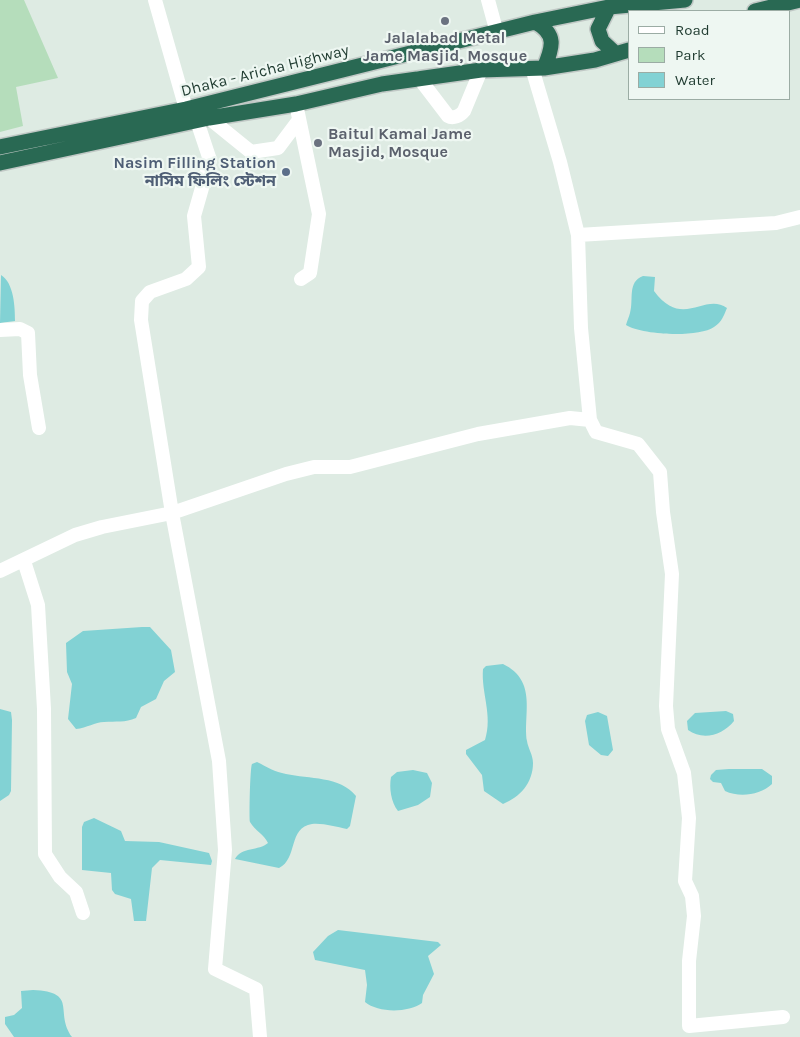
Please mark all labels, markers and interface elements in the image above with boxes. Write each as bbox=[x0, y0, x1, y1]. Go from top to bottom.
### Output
legend bbox=[628, 10, 790, 100]
marker: Jalalabad Metal Jame Masjid, Mosque bbox=[439, 15, 451, 27]
text: Road bbox=[675, 21, 710, 39]
place label: Jalalabad Metal Jame Masjid, Mosque bbox=[363, 28, 527, 66]
street label: Dhaka - Aricha Highway bbox=[179, 41, 351, 101]
text: Park bbox=[675, 46, 705, 64]
text: Water bbox=[675, 71, 715, 89]
place label: Baitul Kamal Jame Masjid, Mosque bbox=[328, 124, 472, 162]
marker: Baitul Kamal Jame Masjid, Mosque bbox=[312, 137, 324, 149]
place label: Nasim Filling Station নাসিম ফিলিং স্টেশন bbox=[113, 153, 276, 191]
marker: Nasim Filling Station নাসিম ফিলিং স্টেশন bbox=[280, 166, 292, 178]

